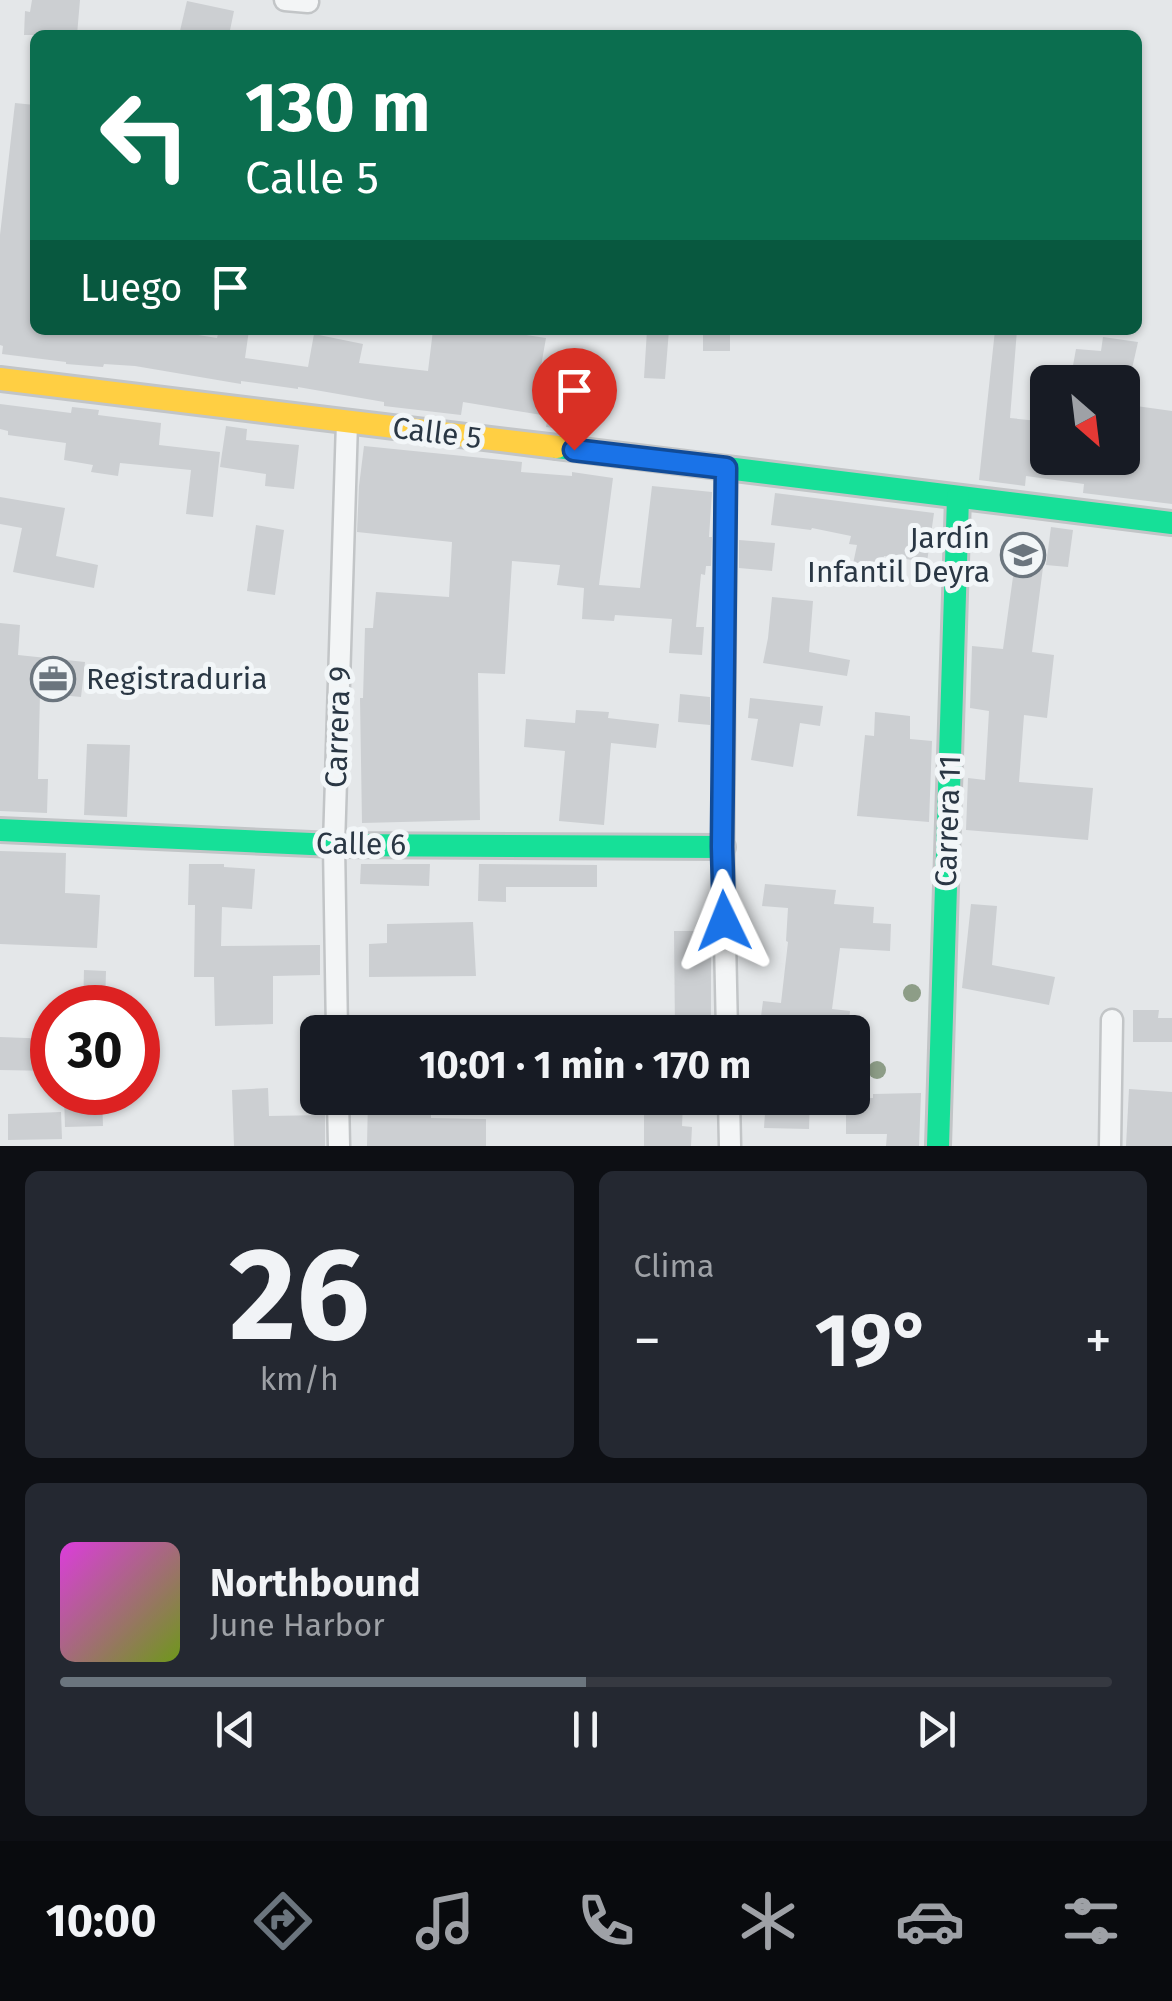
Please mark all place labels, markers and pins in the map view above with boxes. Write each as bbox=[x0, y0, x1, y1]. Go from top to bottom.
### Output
pin bbox=[532, 348, 617, 451]
place label: Jardín Infantil Deyra bbox=[807, 520, 990, 590]
school or university icon: Jardín Infantil Deyra bbox=[1000, 532, 1046, 578]
office icon: Registraduria bbox=[30, 656, 76, 702]
place label: Registraduria bbox=[86, 661, 268, 697]

